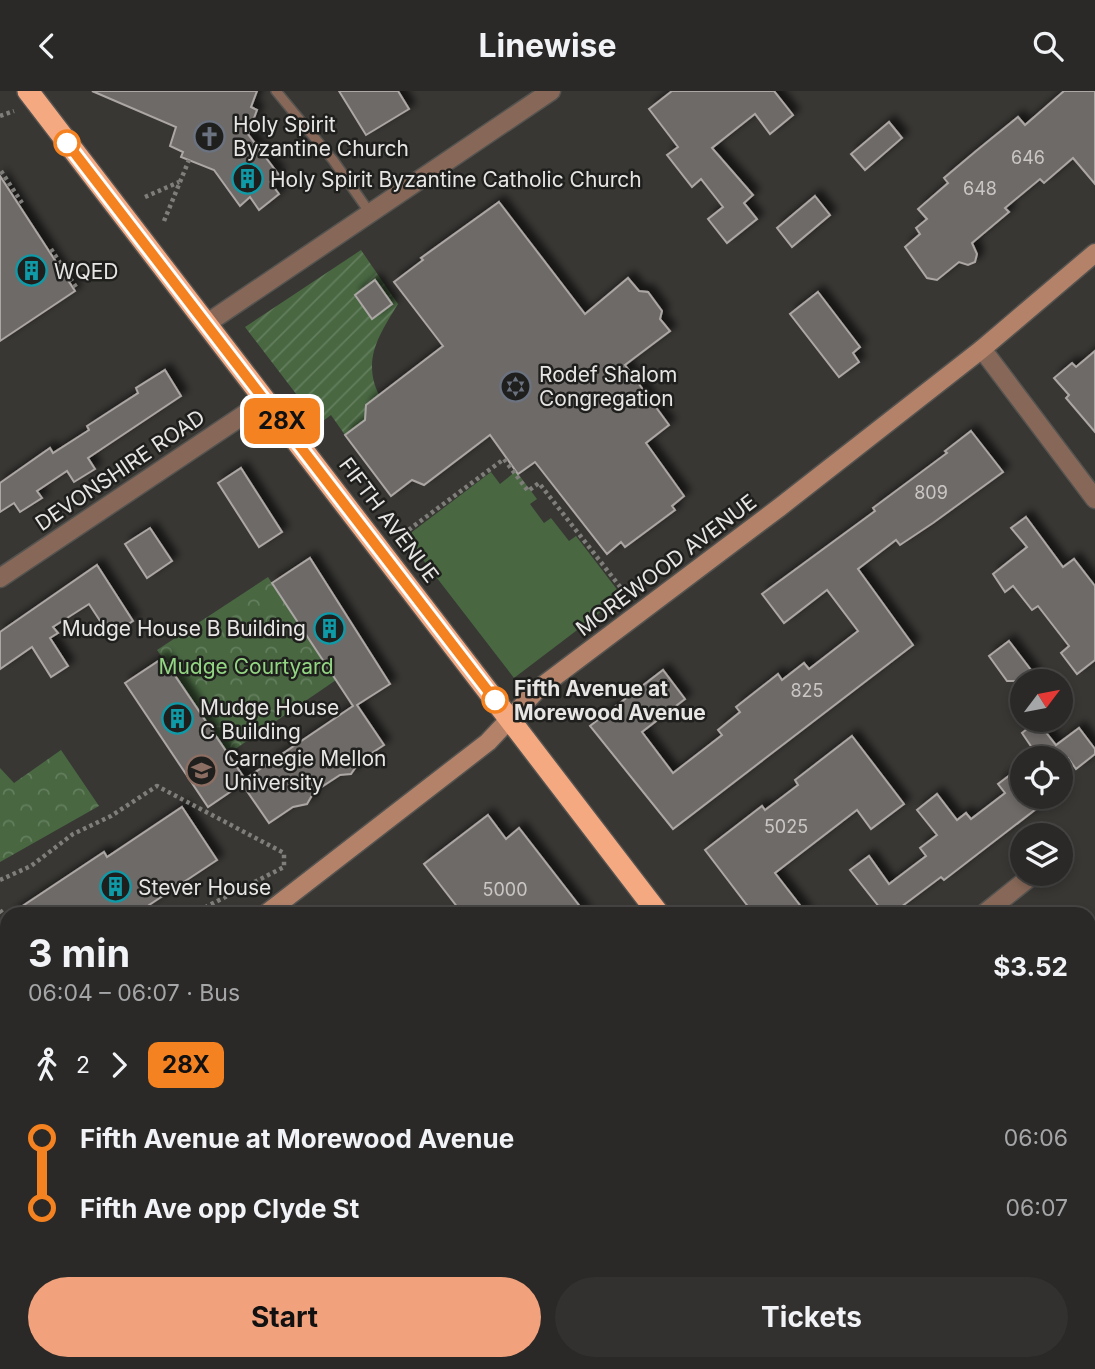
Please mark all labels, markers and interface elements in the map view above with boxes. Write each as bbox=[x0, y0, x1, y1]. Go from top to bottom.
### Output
text: Linewise bbox=[478, 26, 617, 65]
icon: back bbox=[28, 27, 66, 65]
icon: search bbox=[1029, 27, 1067, 65]
place label: Holy Spirit Byzantine Church bbox=[233, 112, 409, 161]
church icon: Holy Spirit Byzantine Church bbox=[193, 119, 227, 153]
unlabelled marker bbox=[54, 130, 80, 156]
house number: 646 bbox=[1011, 147, 1045, 168]
building icon: Holy Spirit Byzantine Catholic Church bbox=[230, 162, 264, 196]
place label: Holy Spirit Byzantine Catholic Church bbox=[270, 167, 642, 192]
house number: 648 bbox=[963, 178, 997, 199]
building icon: WQED bbox=[14, 254, 48, 288]
place label: WQED bbox=[54, 259, 119, 284]
place label: Rodef Shalom Congregation bbox=[539, 362, 677, 411]
synagogue icon: Rodef Shalom Congregation bbox=[499, 369, 533, 403]
line badge: 28X bbox=[242, 398, 322, 444]
street label: DEVONSHIRE ROAD bbox=[31, 404, 209, 536]
text: 28X bbox=[258, 406, 306, 435]
street label: FIFTH AVENUE bbox=[334, 453, 444, 587]
house number: 809 bbox=[914, 482, 948, 503]
street label: MOREWOOD AVENUE bbox=[571, 489, 761, 641]
building icon: Mudge House B Building bbox=[312, 611, 346, 645]
place label: Mudge House B Building bbox=[62, 616, 306, 641]
park label: Mudge Courtyard bbox=[158, 654, 334, 679]
north arrow bbox=[1010, 669, 1073, 731]
map controls bbox=[1010, 669, 1073, 886]
place label: Fifth Avenue at Morewood Avenue bbox=[514, 676, 706, 725]
house number: 825 bbox=[790, 680, 824, 701]
marker: Fifth Avenue at Morewood Avenue bbox=[482, 687, 508, 713]
place label: Mudge House C Building bbox=[200, 695, 339, 744]
building icon: Mudge House C Building bbox=[160, 702, 194, 736]
place label: Carnegie Mellon University bbox=[224, 746, 387, 795]
button: locate bbox=[1010, 746, 1073, 809]
school or university icon: Carnegie Mellon University bbox=[184, 753, 218, 787]
house number: 5025 bbox=[764, 816, 808, 837]
button: layers bbox=[1010, 823, 1073, 886]
building icon: Stever House bbox=[98, 870, 132, 904]
place label: Stever House bbox=[138, 875, 271, 900]
house number: 5000 bbox=[482, 879, 528, 900]
text: 3 min bbox=[28, 930, 130, 976]
text: $3.52 bbox=[993, 951, 1068, 982]
text: 06:04 – 06:07 · Bus bbox=[28, 979, 240, 1007]
icon: walk bbox=[28, 1046, 66, 1084]
icon: forward bbox=[100, 1046, 138, 1084]
text: 28X bbox=[162, 1050, 210, 1079]
text: 2 bbox=[76, 1051, 90, 1079]
text: Fifth Avenue at Morewood Avenue bbox=[80, 1123, 514, 1154]
text: 06:06 bbox=[1004, 1124, 1068, 1152]
text: Fifth Ave opp Clyde St bbox=[80, 1193, 359, 1224]
text: 06:07 bbox=[1006, 1194, 1068, 1222]
button: Start bbox=[28, 1277, 541, 1357]
button: Tickets bbox=[555, 1277, 1068, 1357]

